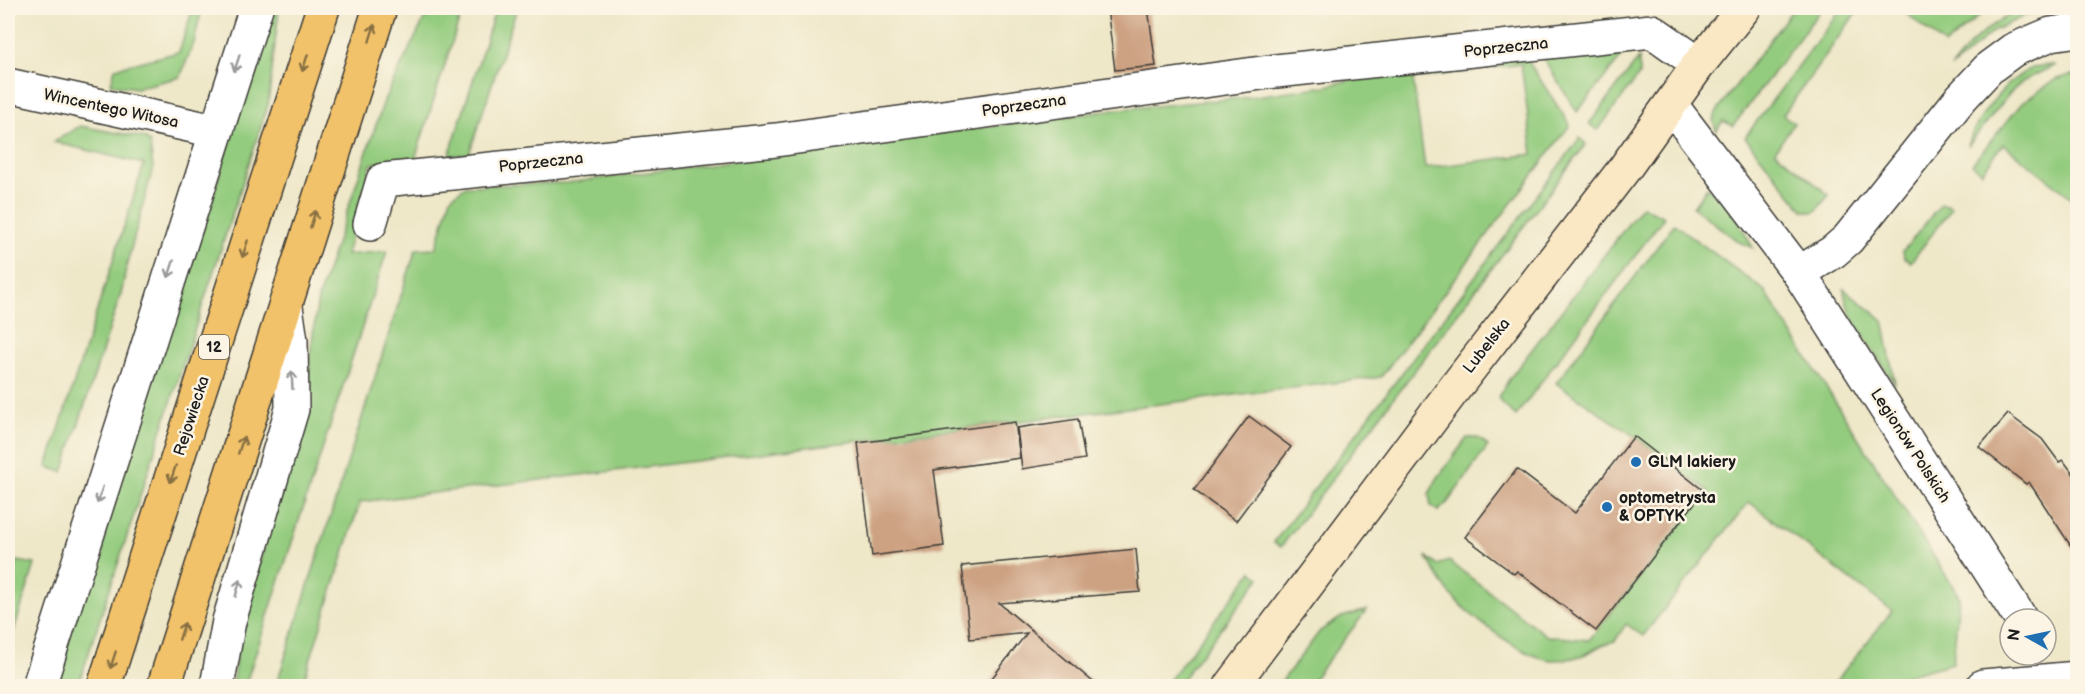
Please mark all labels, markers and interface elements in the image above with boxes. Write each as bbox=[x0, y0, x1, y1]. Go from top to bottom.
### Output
one-way arrow bbox=[367, 24, 378, 43]
street label: Poprzeczna bbox=[1463, 34, 1549, 62]
one-way arrow bbox=[231, 53, 242, 72]
one-way arrow bbox=[299, 53, 310, 72]
street label: Wincentego Witosa bbox=[42, 85, 180, 133]
street label: Poprzeczna bbox=[981, 91, 1067, 121]
street label: Poprzeczna bbox=[498, 149, 584, 177]
one-way arrow bbox=[308, 210, 319, 229]
one-way arrow bbox=[239, 239, 250, 258]
one-way arrow bbox=[165, 259, 176, 278]
street label: Lubelska bbox=[1460, 315, 1514, 377]
road number: 12 bbox=[199, 335, 229, 359]
one-way arrow bbox=[287, 371, 298, 391]
street label: Rejowiecka bbox=[170, 374, 214, 458]
street label: Legionów Polskich bbox=[1866, 385, 1954, 507]
one-way arrow bbox=[237, 436, 248, 455]
place label: GLM lakiery bbox=[1648, 453, 1736, 472]
marker: GLM lakiery bbox=[1629, 455, 1643, 469]
one-way arrow bbox=[166, 464, 177, 483]
one-way arrow bbox=[94, 485, 105, 504]
place label: optometrysta & OPTYK bbox=[1619, 489, 1716, 526]
marker: optometrysta & OPTYK bbox=[1600, 500, 1614, 514]
one-way arrow bbox=[233, 579, 244, 598]
north arrow bbox=[1998, 607, 2058, 667]
one-way arrow bbox=[177, 622, 188, 641]
text: N bbox=[2004, 627, 2025, 642]
one-way arrow bbox=[107, 650, 118, 669]

